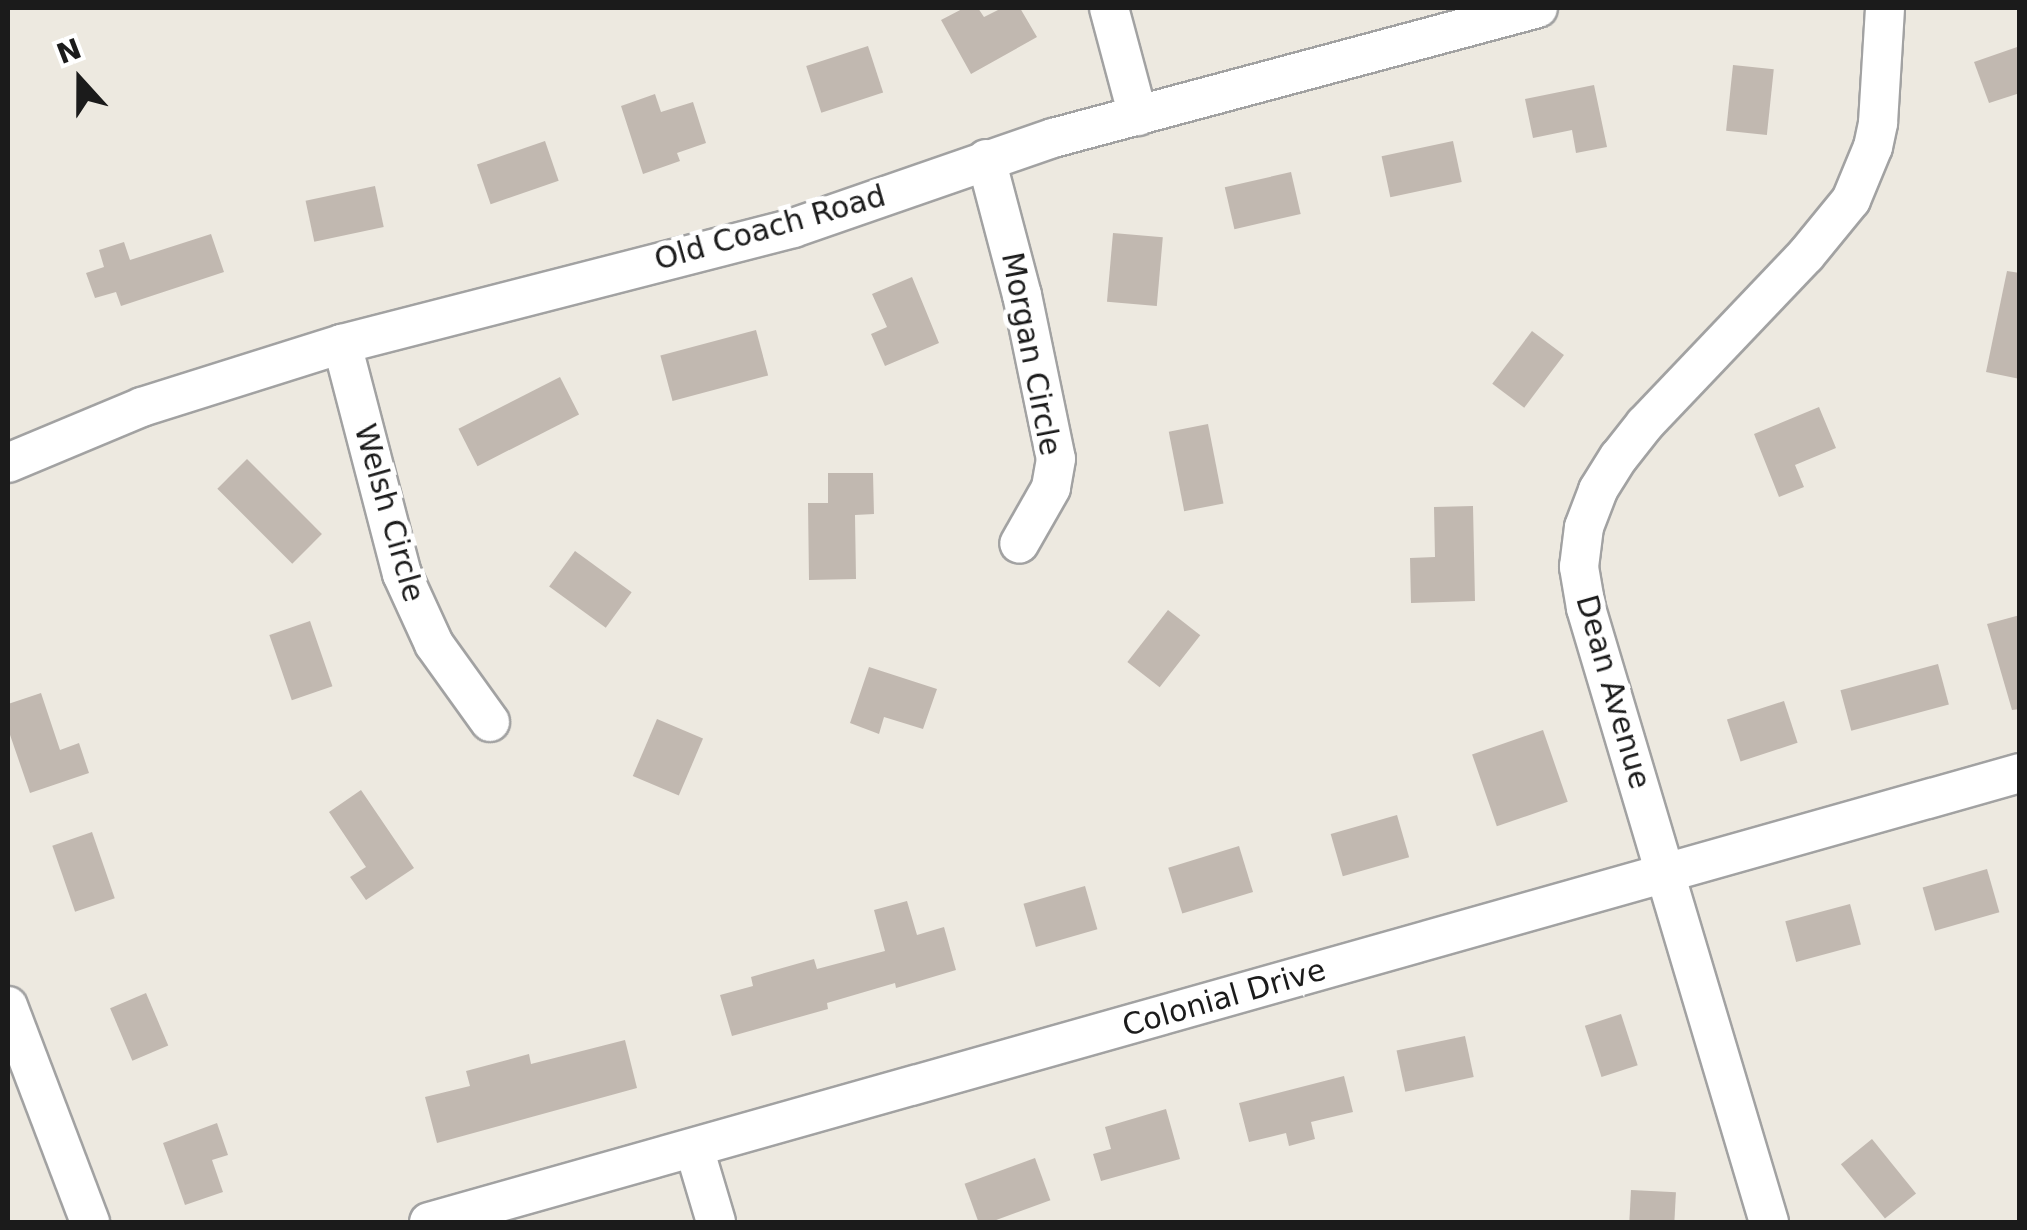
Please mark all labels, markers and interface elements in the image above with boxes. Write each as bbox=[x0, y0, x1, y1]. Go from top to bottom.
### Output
north arrow bbox=[30, 30, 130, 130]
text: N bbox=[52, 32, 86, 71]
street label: Old Coach Road bbox=[650, 178, 890, 278]
street label: Morgan Circle bbox=[994, 249, 1068, 459]
street label: Welsh Circle bbox=[346, 420, 432, 606]
street label: Dean Avenue bbox=[1568, 591, 1658, 793]
street label: Colonial Drive bbox=[1118, 952, 1330, 1044]

